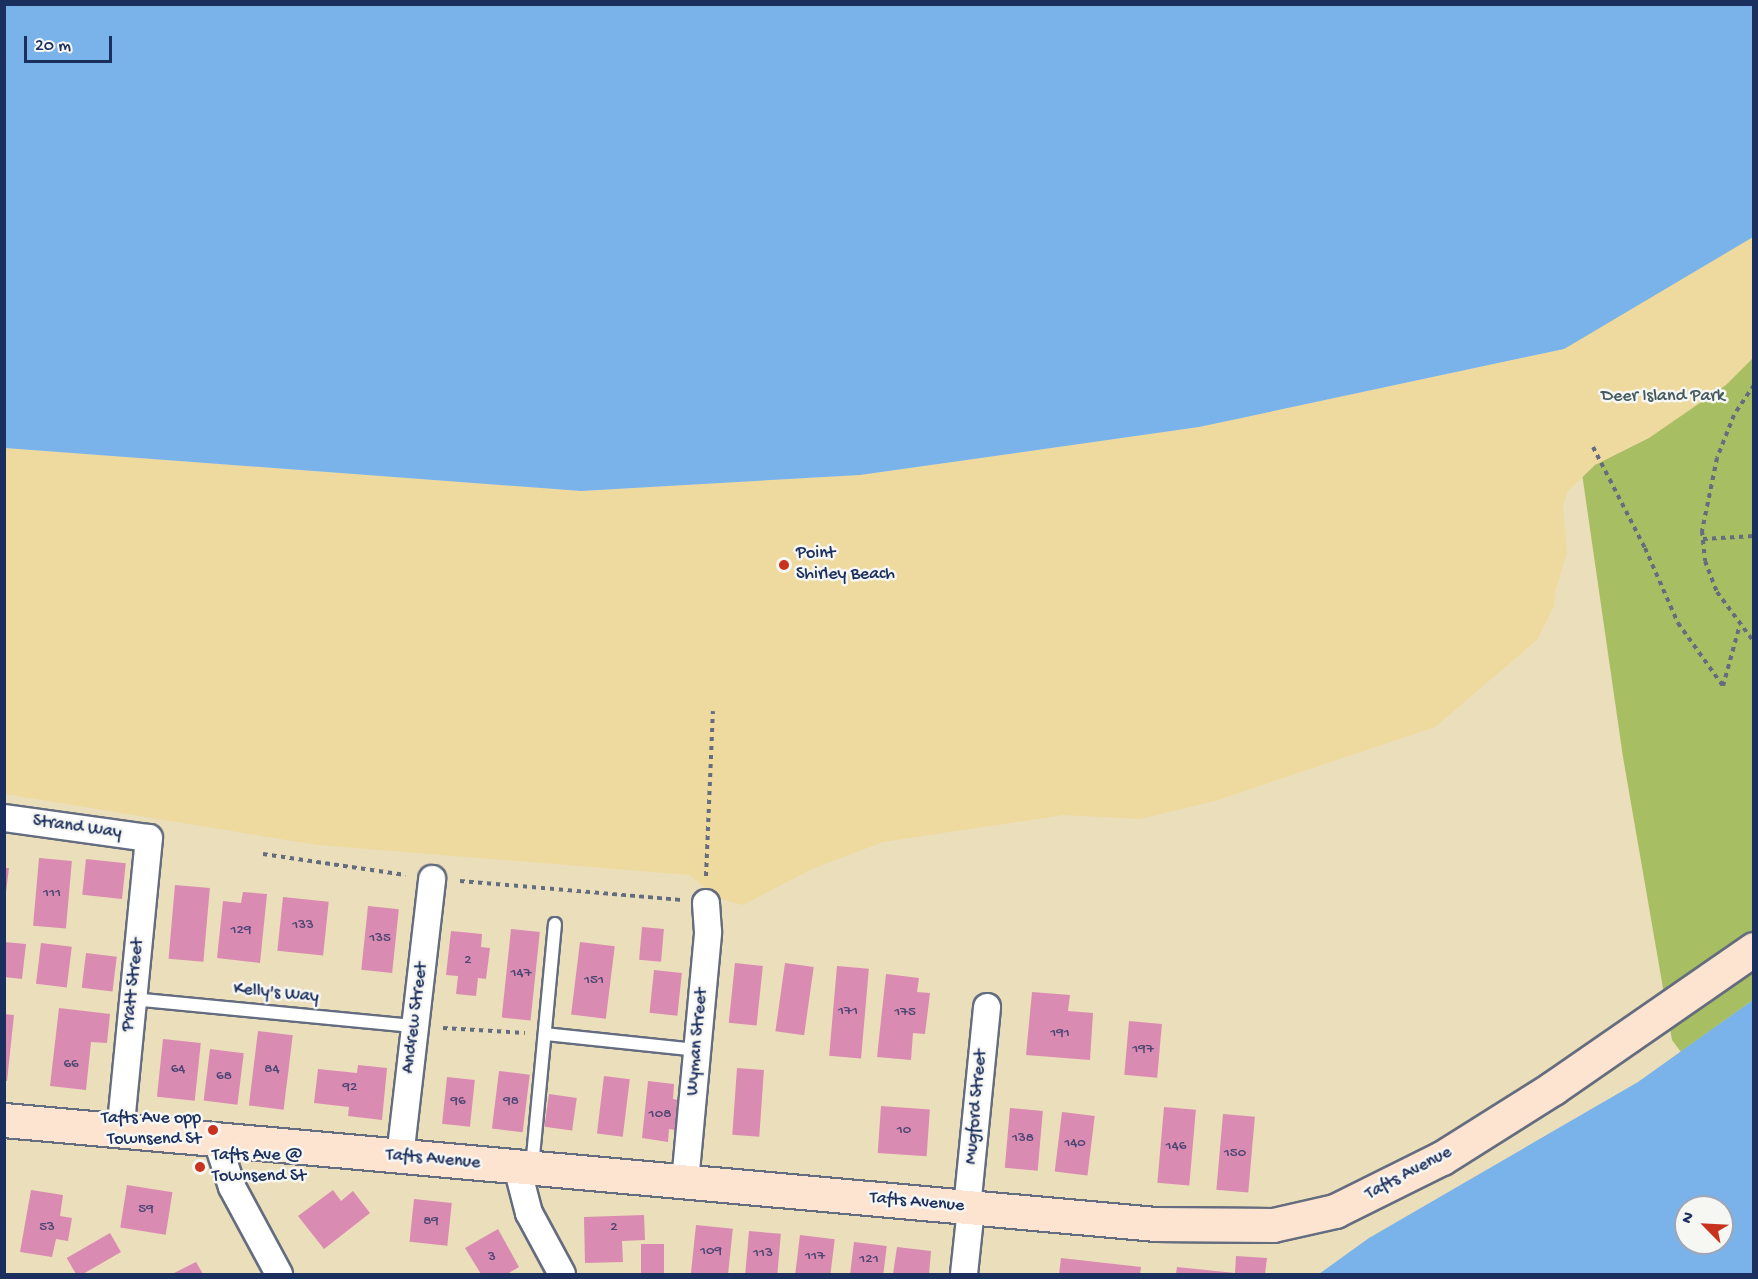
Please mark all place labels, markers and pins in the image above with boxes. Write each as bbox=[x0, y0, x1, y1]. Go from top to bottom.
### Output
place label: Point Shirley Beach bbox=[796, 544, 895, 586]
marker: Point Shirley Beach bbox=[777, 558, 791, 572]
place label: Tafts Ave opp Townsend St bbox=[101, 1109, 201, 1152]
marker: Tafts Ave opp Townsend St bbox=[206, 1123, 220, 1137]
place label: Tafts Ave @ Townsend St bbox=[212, 1146, 306, 1188]
marker: Tafts Ave @ Townsend St bbox=[193, 1160, 207, 1174]

